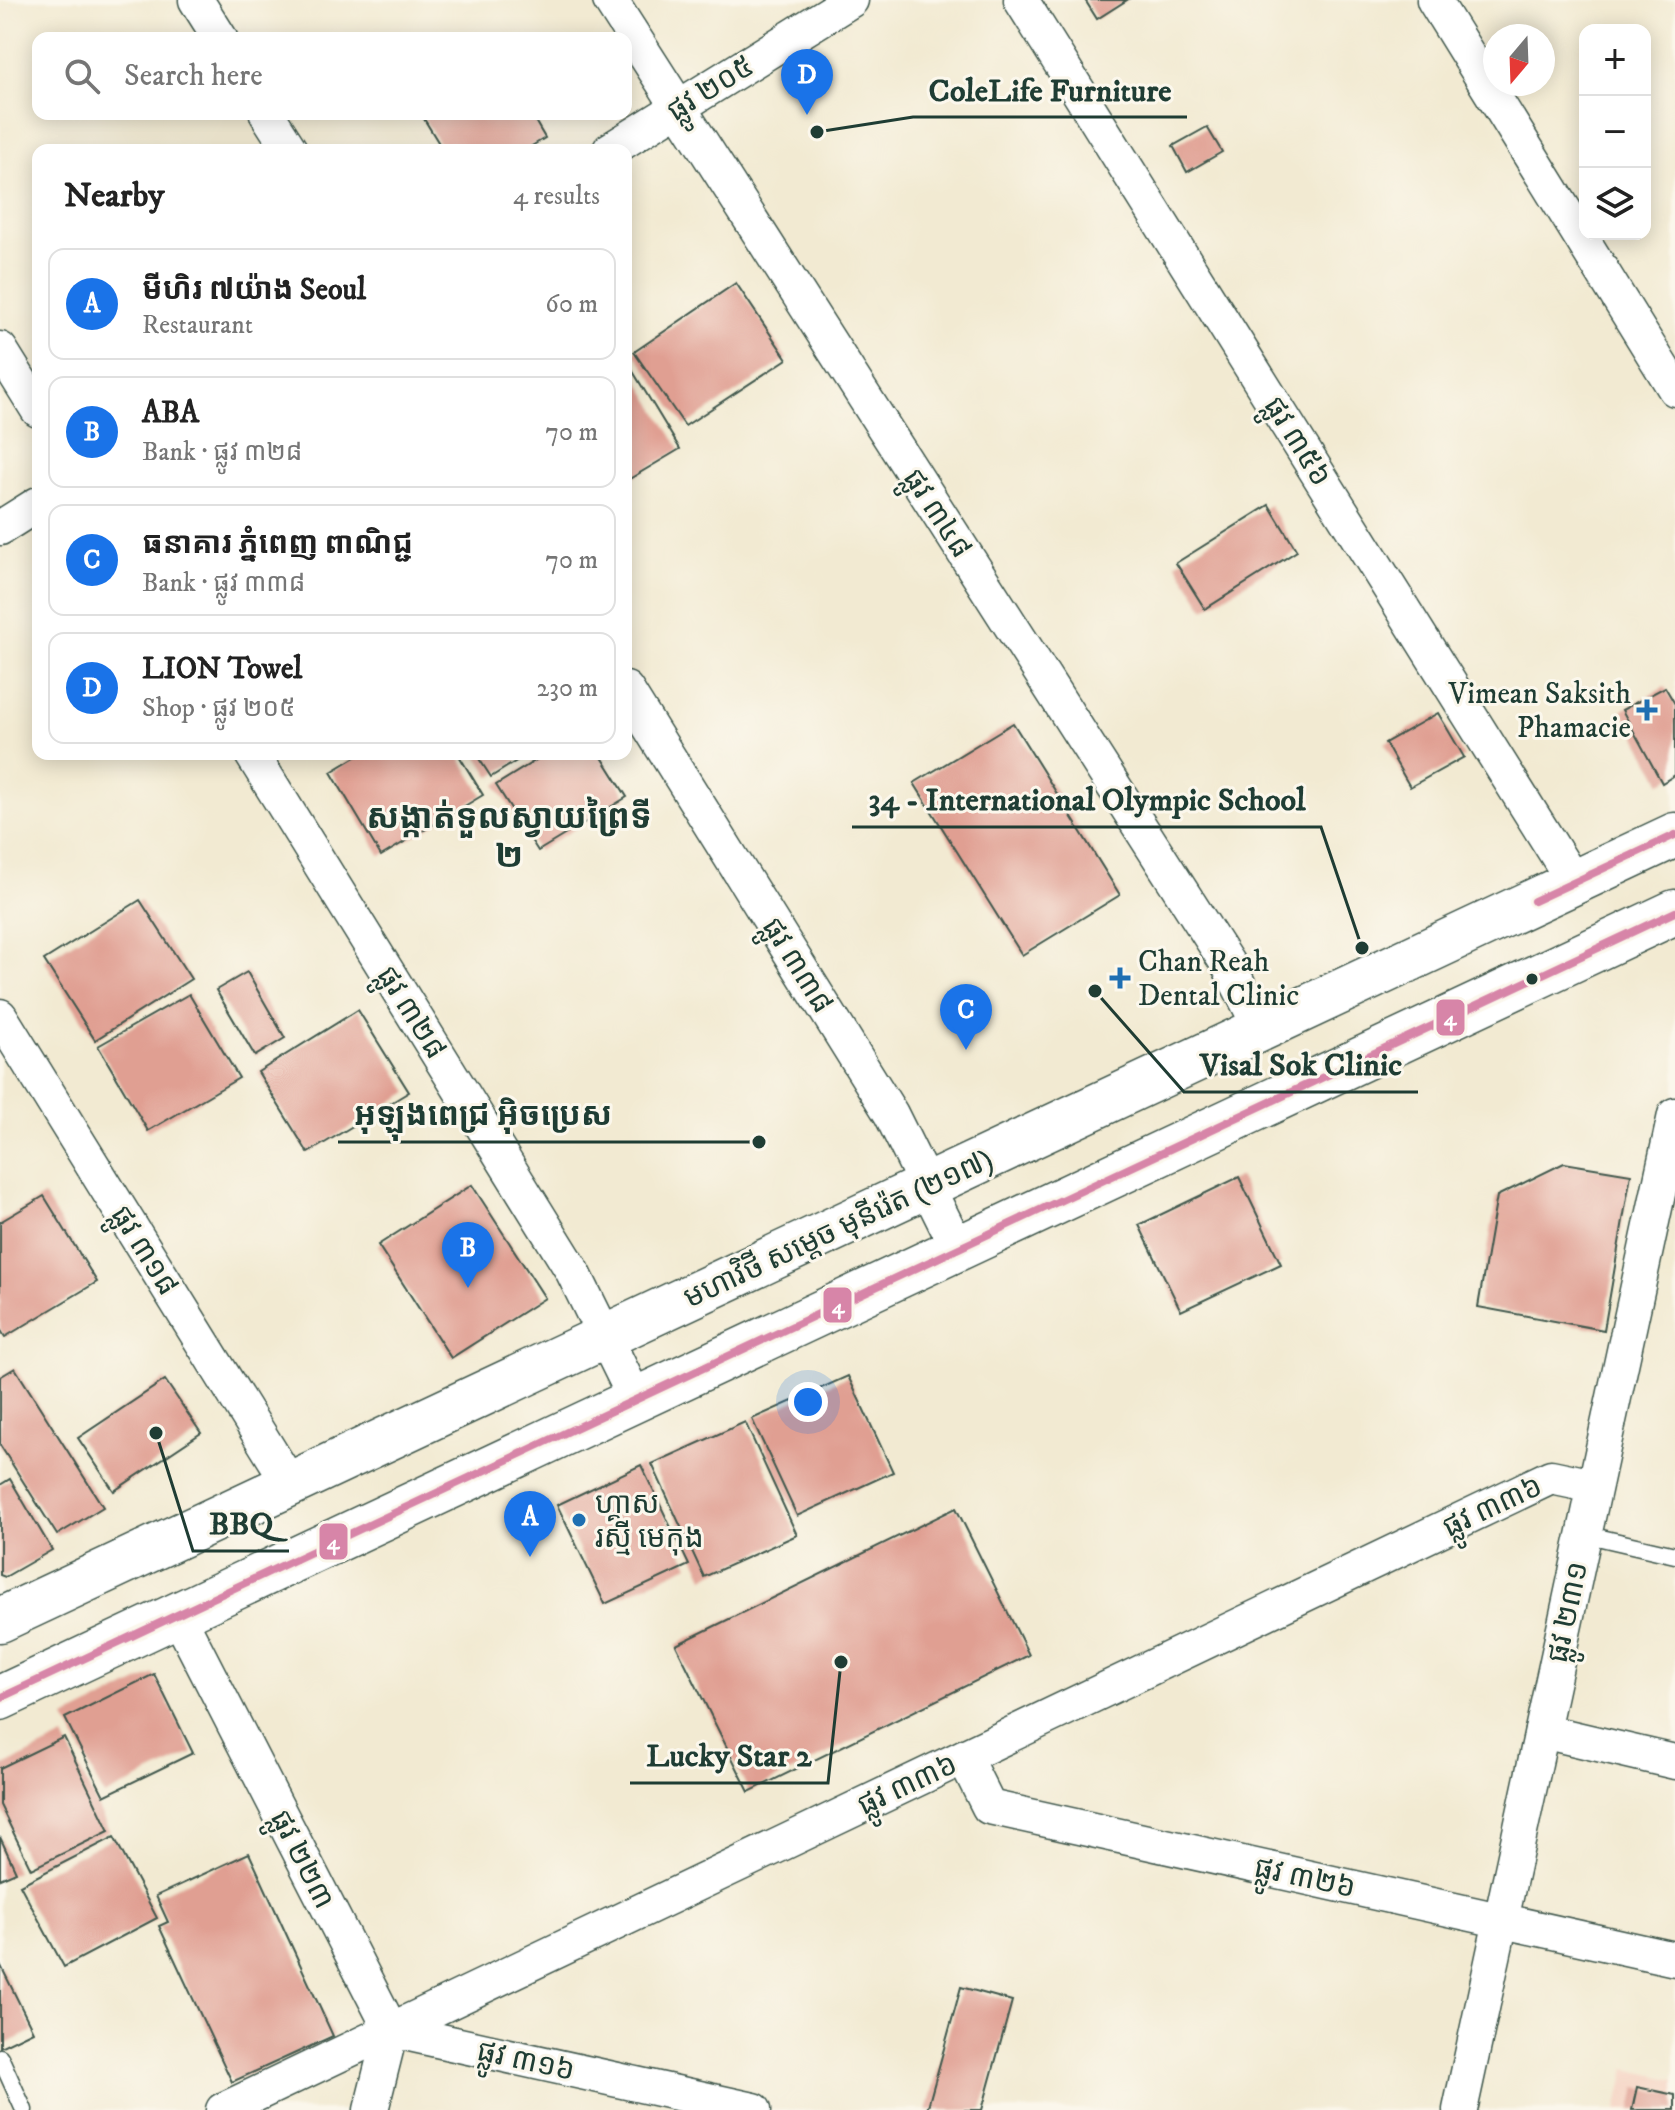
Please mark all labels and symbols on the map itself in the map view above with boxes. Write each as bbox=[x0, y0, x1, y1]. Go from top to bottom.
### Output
north arrow bbox=[1483, 24, 1555, 96]
street label: ផ្លូវ ២០៥ bbox=[660, 48, 764, 135]
pin: D bbox=[781, 49, 833, 115]
callout: ColeLife Furniture bbox=[913, 61, 1187, 117]
text: ColeLife Furniture bbox=[929, 72, 1171, 112]
street label: ផ្លូវ ៣៥៦ bbox=[1250, 390, 1339, 497]
street label: ផ្លូវ ៣៤៨ bbox=[889, 462, 979, 569]
place label: Vimean Saksith Phamacie bbox=[1447, 676, 1631, 747]
marker: Vimean Saksith Phamacie bbox=[1638, 701, 1656, 719]
callout: 34 - International Olympic School bbox=[852, 771, 1321, 827]
text: 34 - International Olympic School bbox=[868, 781, 1306, 821]
district label: សង្កាត់ទួលស្វាយព្រៃទី ២ bbox=[366, 796, 652, 878]
street label: ផ្លូវ ៣៣៨ bbox=[748, 911, 840, 1024]
place label: Chan Reah Dental Clinic bbox=[1138, 944, 1299, 1015]
street label: ផ្លូវ ៣២៨ bbox=[363, 959, 454, 1069]
marker: Chan Reah Dental Clinic bbox=[1109, 967, 1131, 989]
unlabelled marker bbox=[1524, 971, 1540, 987]
pin: C bbox=[940, 984, 992, 1050]
line badge: 4 bbox=[1435, 998, 1466, 1037]
text: 4 bbox=[1444, 1005, 1458, 1032]
callout: Visal Sok Clinic bbox=[1184, 1036, 1418, 1092]
text: Visal Sok Clinic bbox=[1198, 1046, 1402, 1086]
callout: អុឡុងពេជ្រ អ៊ិចប្រេស bbox=[338, 1086, 628, 1142]
text: អុឡុងពេជ្រ អ៊ិចប្រេស bbox=[354, 1096, 612, 1141]
street label: មហាវិថី សម្តេច មុនីរ៉េត (២១៧) bbox=[677, 1140, 999, 1317]
street label: ផ្លូវ ៣១៨ bbox=[97, 1199, 186, 1306]
pin: B bbox=[442, 1222, 494, 1288]
line badge: 4 bbox=[822, 1286, 853, 1324]
text: 4 bbox=[832, 1293, 846, 1320]
your location bbox=[788, 1382, 828, 1422]
street label: ផ្លូវ ៣៣៦ bbox=[1437, 1468, 1551, 1552]
place label: ហ្គាស រស្មី មេកុង bbox=[595, 1486, 704, 1557]
pin: A bbox=[504, 1491, 556, 1557]
callout: BBQ bbox=[193, 1495, 289, 1551]
text: BBQ bbox=[209, 1505, 288, 1545]
marker: ហ្គាស រស្មី មេកុង bbox=[570, 1511, 588, 1529]
line badge: 4 bbox=[318, 1522, 349, 1561]
text: 4 bbox=[327, 1529, 341, 1556]
street label: ផ្លូវ ២៣១ bbox=[1540, 1558, 1603, 1668]
callout: Lucky Star 2 bbox=[630, 1727, 828, 1783]
text: Lucky Star 2 bbox=[646, 1737, 812, 1777]
street label: ផ្លូវ ៣៣៦ bbox=[852, 1746, 966, 1830]
street label: ផ្លូវ ២២៣ bbox=[256, 1804, 342, 1918]
street label: ផ្លូវ ៣២៦ bbox=[1249, 1850, 1359, 1913]
street label: ផ្លូវ ៣១៦ bbox=[472, 2033, 578, 2096]

